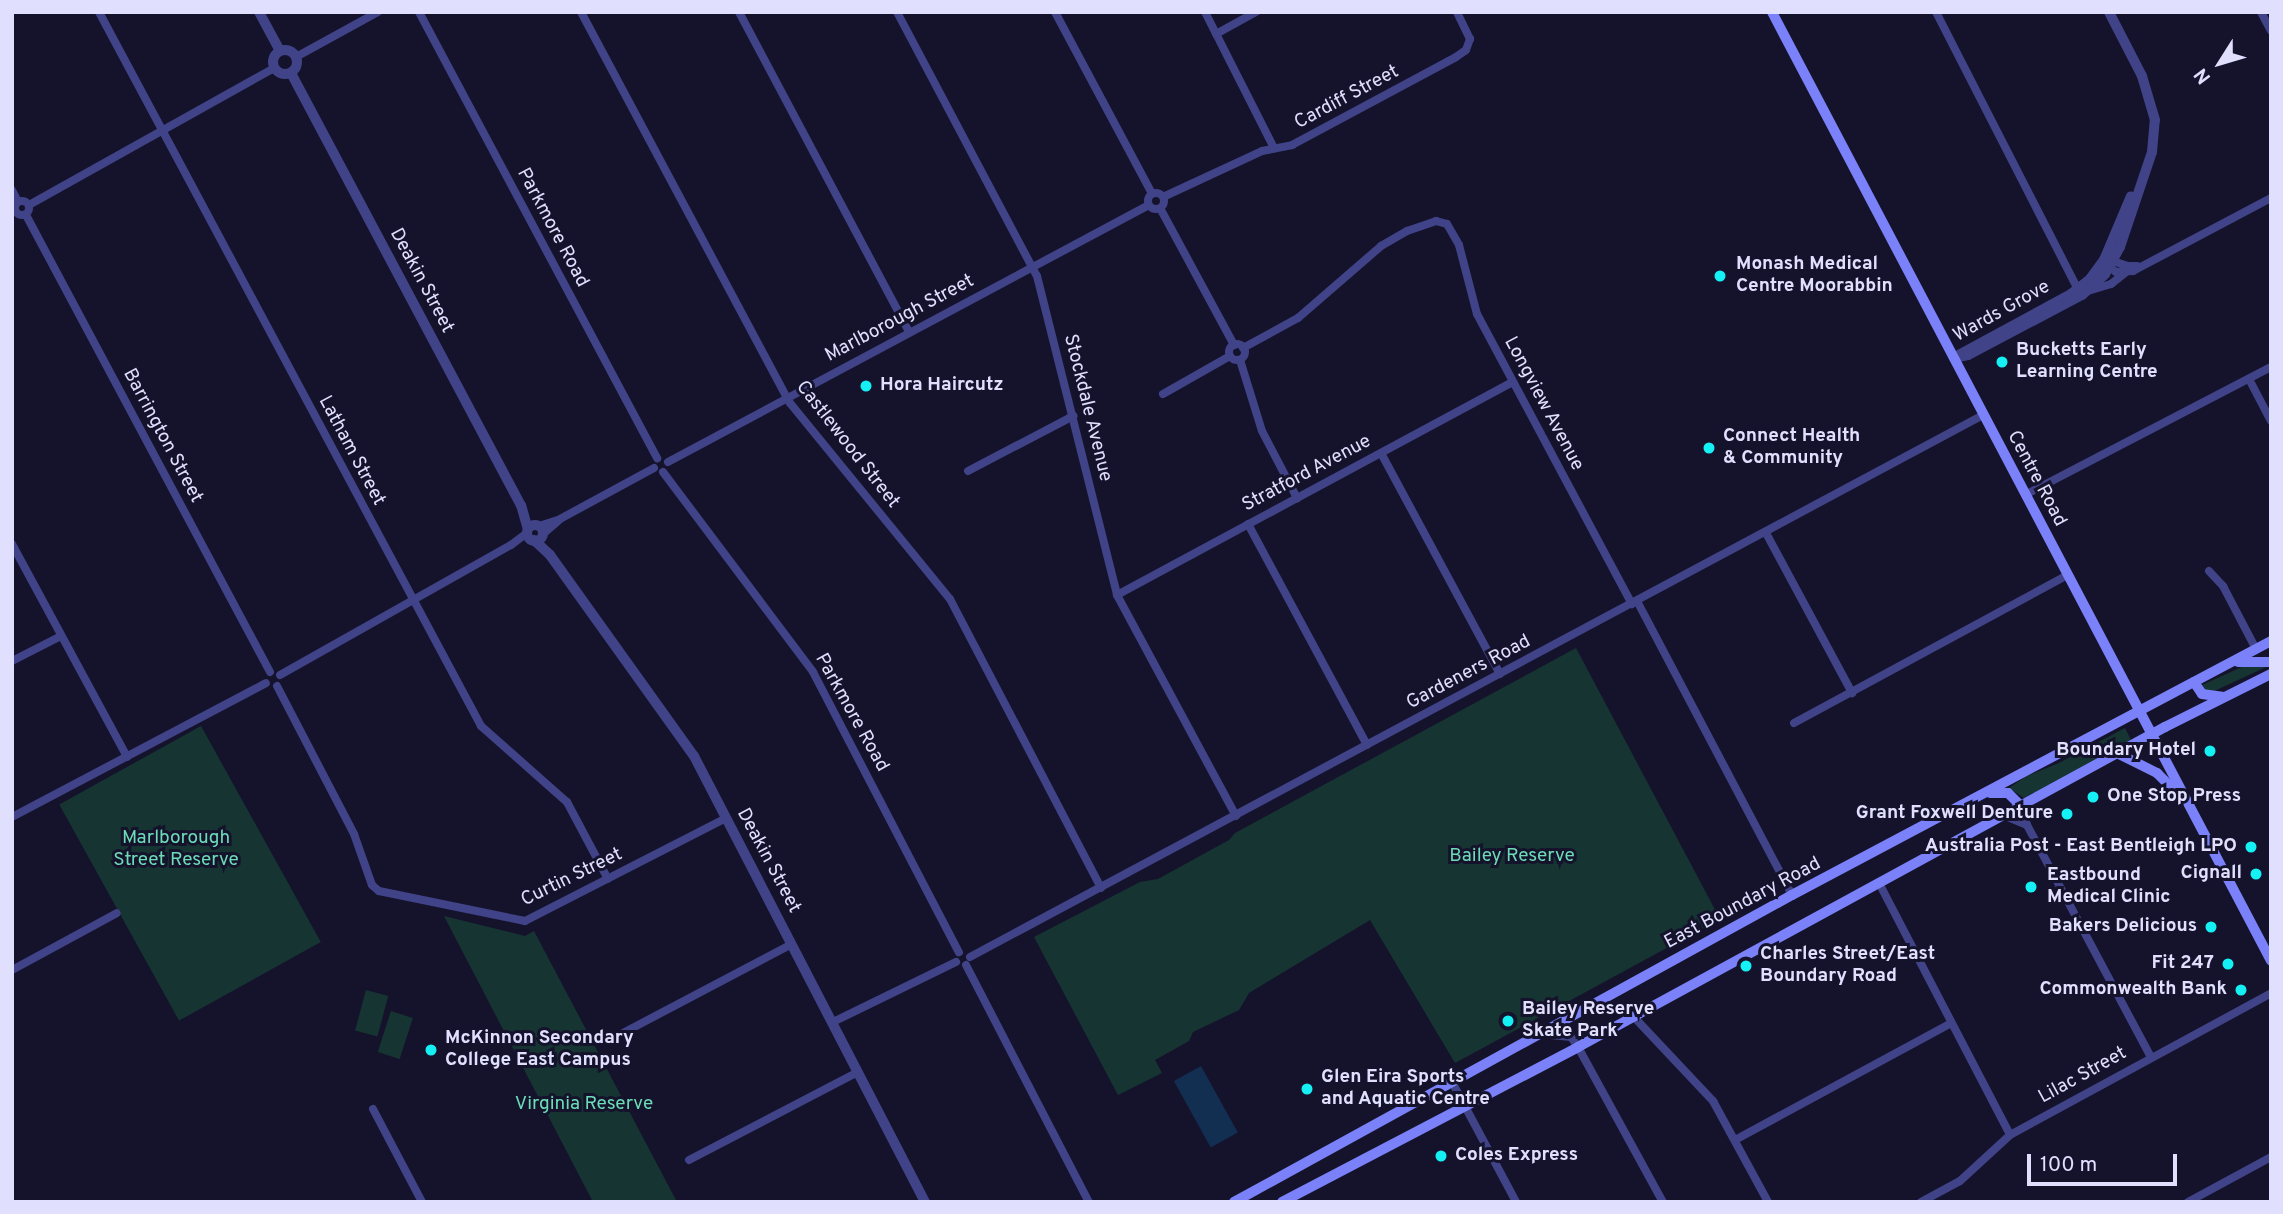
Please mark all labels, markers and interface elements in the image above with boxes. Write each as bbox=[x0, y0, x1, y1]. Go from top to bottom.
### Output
north arrow bbox=[2185, 28, 2255, 98]
street label: Cardiff Street bbox=[1291, 61, 1403, 135]
text: N bbox=[2190, 63, 2217, 88]
street label: Parkmore Road bbox=[511, 164, 593, 292]
street label: Deakin Street bbox=[384, 225, 458, 337]
place label: Monash Medical Centre Moorabbin bbox=[1736, 254, 1893, 298]
marker: Monash Medical Centre Moorabbin bbox=[1710, 266, 1730, 286]
street label: Marlborough Street bbox=[822, 270, 978, 368]
street label: Wards Grove bbox=[1950, 276, 2054, 348]
street label: Stockdale Avenue bbox=[1058, 332, 1116, 484]
street label: Longview Avenue bbox=[1498, 333, 1588, 475]
place label: Bucketts Early Learning Centre bbox=[2016, 340, 2158, 384]
marker: Bucketts Early Learning Centre bbox=[1994, 354, 2010, 370]
street label: Barrington Street bbox=[117, 365, 207, 507]
place label: Hora Haircutz bbox=[880, 375, 1003, 397]
street label: Castlewood Street bbox=[790, 377, 904, 513]
marker: Hora Haircutz bbox=[858, 378, 874, 394]
street label: Latham Street bbox=[313, 392, 389, 510]
place label: Connect Health & Community bbox=[1723, 426, 1860, 470]
street label: Centre Road bbox=[2001, 427, 2071, 531]
street label: Stratford Avenue bbox=[1238, 430, 1376, 518]
marker: Connect Health & Community bbox=[1701, 440, 1717, 456]
street label: Gardeners Road bbox=[1403, 631, 1535, 715]
street label: Parkmore Road bbox=[809, 650, 893, 776]
place label: Boundary Hotel bbox=[2056, 740, 2196, 762]
marker: Boundary Hotel bbox=[2202, 743, 2218, 759]
place label: One Stop Press bbox=[2107, 786, 2241, 808]
marker: One Stop Press bbox=[2085, 789, 2101, 805]
place label: Grant Foxwell Denture bbox=[1856, 803, 2053, 825]
street label: Deakin Street bbox=[731, 805, 805, 917]
marker: Grant Foxwell Denture bbox=[2059, 806, 2075, 822]
park label: Marlborough Street Reserve bbox=[113, 828, 239, 872]
place label: Australia Post - East Bentleigh LPO bbox=[1925, 836, 2237, 858]
marker: Australia Post - East Bentleigh LPO bbox=[2243, 839, 2259, 855]
street label: Curtin Street bbox=[518, 844, 626, 912]
park label: Bailey Reserve bbox=[1449, 846, 1575, 868]
street label: East Boundary Road bbox=[1661, 853, 1825, 955]
place label: Cignall bbox=[2181, 863, 2242, 885]
place label: Eastbound Medical Clinic bbox=[2047, 865, 2171, 909]
marker: Cignall bbox=[2248, 866, 2264, 882]
marker: Eastbound Medical Clinic bbox=[2021, 877, 2041, 897]
place label: Bakers Delicious bbox=[2049, 916, 2197, 938]
marker: Bakers Delicious bbox=[2203, 919, 2219, 935]
place label: Charles Street/East Boundary Road bbox=[1760, 944, 1935, 988]
place label: Fit 247 bbox=[2151, 953, 2214, 975]
marker: Fit 247 bbox=[2220, 956, 2236, 972]
marker: Charles Street/East Boundary Road bbox=[1738, 958, 1754, 974]
place label: Commonwealth Bank bbox=[2040, 979, 2227, 1001]
marker: Commonwealth Bank bbox=[2233, 982, 2249, 998]
place label: Bailey Reserve Skate Park bbox=[1522, 999, 1654, 1043]
marker: Bailey Reserve Skate Park bbox=[1500, 1013, 1516, 1029]
place label: McKinnon Secondary College East Campus bbox=[445, 1028, 634, 1072]
marker: McKinnon Secondary College East Campus bbox=[423, 1042, 439, 1058]
street label: Lilac Street bbox=[2035, 1043, 2131, 1109]
place label: Glen Eira Sports and Aquatic Centre bbox=[1321, 1067, 1491, 1111]
marker: Glen Eira Sports and Aquatic Centre bbox=[1299, 1081, 1315, 1097]
park label: Virginia Reserve bbox=[515, 1094, 653, 1116]
scale bar bbox=[2031, 1140, 2182, 1184]
place label: Coles Express bbox=[1455, 1145, 1578, 1167]
marker: Coles Express bbox=[1433, 1148, 1449, 1164]
text: 100 m bbox=[2040, 1152, 2097, 1179]

